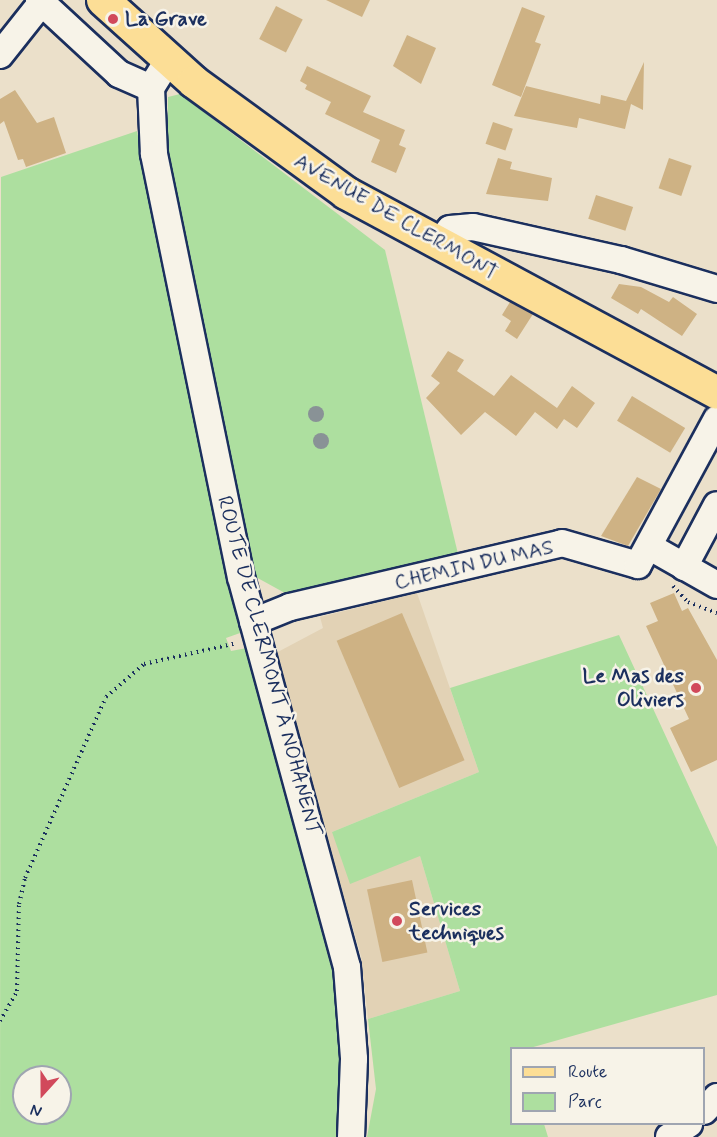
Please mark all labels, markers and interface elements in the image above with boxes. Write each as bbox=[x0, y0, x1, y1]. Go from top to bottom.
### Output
place label: La Grave bbox=[125, 6, 206, 32]
marker: La Grave bbox=[106, 12, 120, 26]
street label: AVENUE DE CLERMONT bbox=[289, 148, 503, 286]
street label: ROUTE DE CLERMONT À NOHANENT bbox=[212, 495, 326, 837]
street label: CHEMIN DU MAS bbox=[391, 534, 557, 596]
place label: Le Mas des Oliviers bbox=[581, 663, 684, 713]
marker: Le Mas des Oliviers bbox=[689, 681, 703, 695]
place label: Services techniques bbox=[409, 896, 504, 946]
marker: Services techniques bbox=[390, 914, 404, 928]
legend bbox=[510, 1047, 705, 1125]
text: Route bbox=[568, 1060, 607, 1084]
north arrow bbox=[12, 1065, 72, 1125]
text: Parc bbox=[568, 1090, 602, 1114]
text: N bbox=[27, 1099, 45, 1122]

